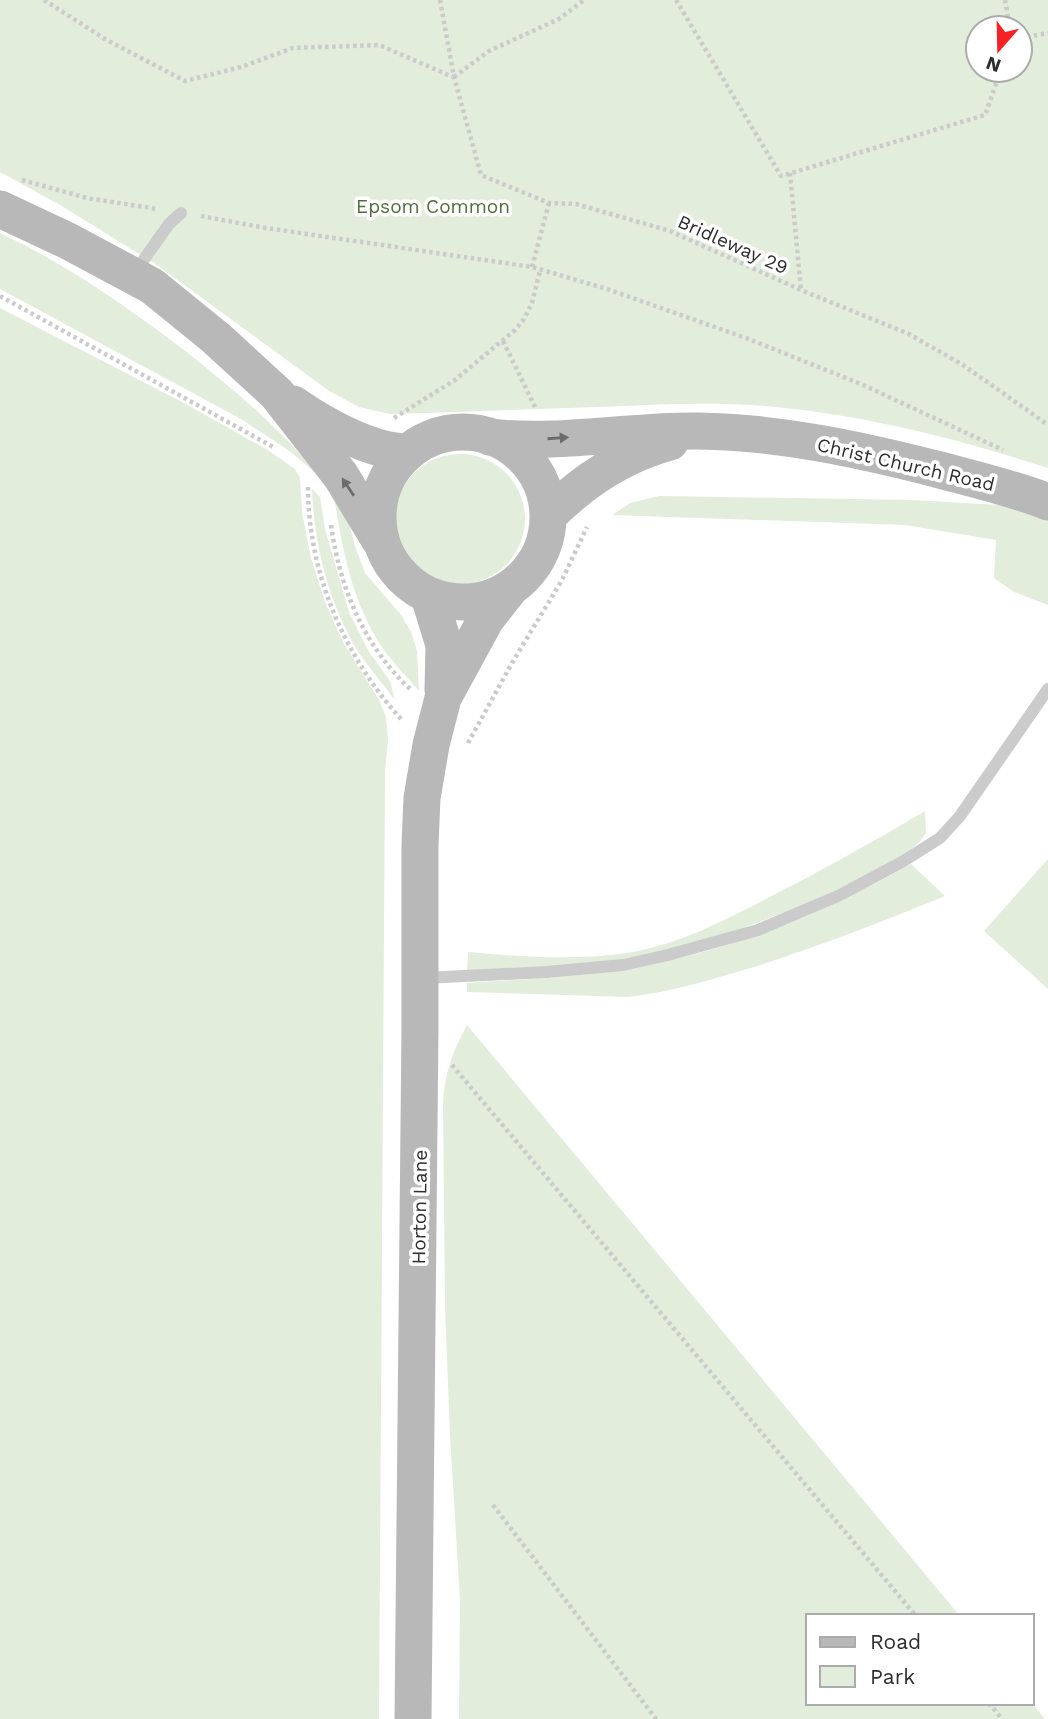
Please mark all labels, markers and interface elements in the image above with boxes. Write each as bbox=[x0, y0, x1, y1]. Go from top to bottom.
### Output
north arrow bbox=[964, 14, 1034, 84]
text: N bbox=[983, 51, 1004, 78]
park label: Epsom Common bbox=[356, 195, 510, 218]
street label: Bridleway 29 bbox=[674, 210, 791, 279]
one-way arrow bbox=[547, 432, 569, 443]
street label: Christ Church Road bbox=[815, 433, 997, 496]
one-way arrow bbox=[341, 478, 355, 496]
street label: Horton Lane bbox=[407, 1149, 432, 1265]
legend bbox=[806, 1614, 1034, 1705]
text: Road bbox=[870, 1629, 921, 1654]
text: Park bbox=[870, 1664, 915, 1689]

